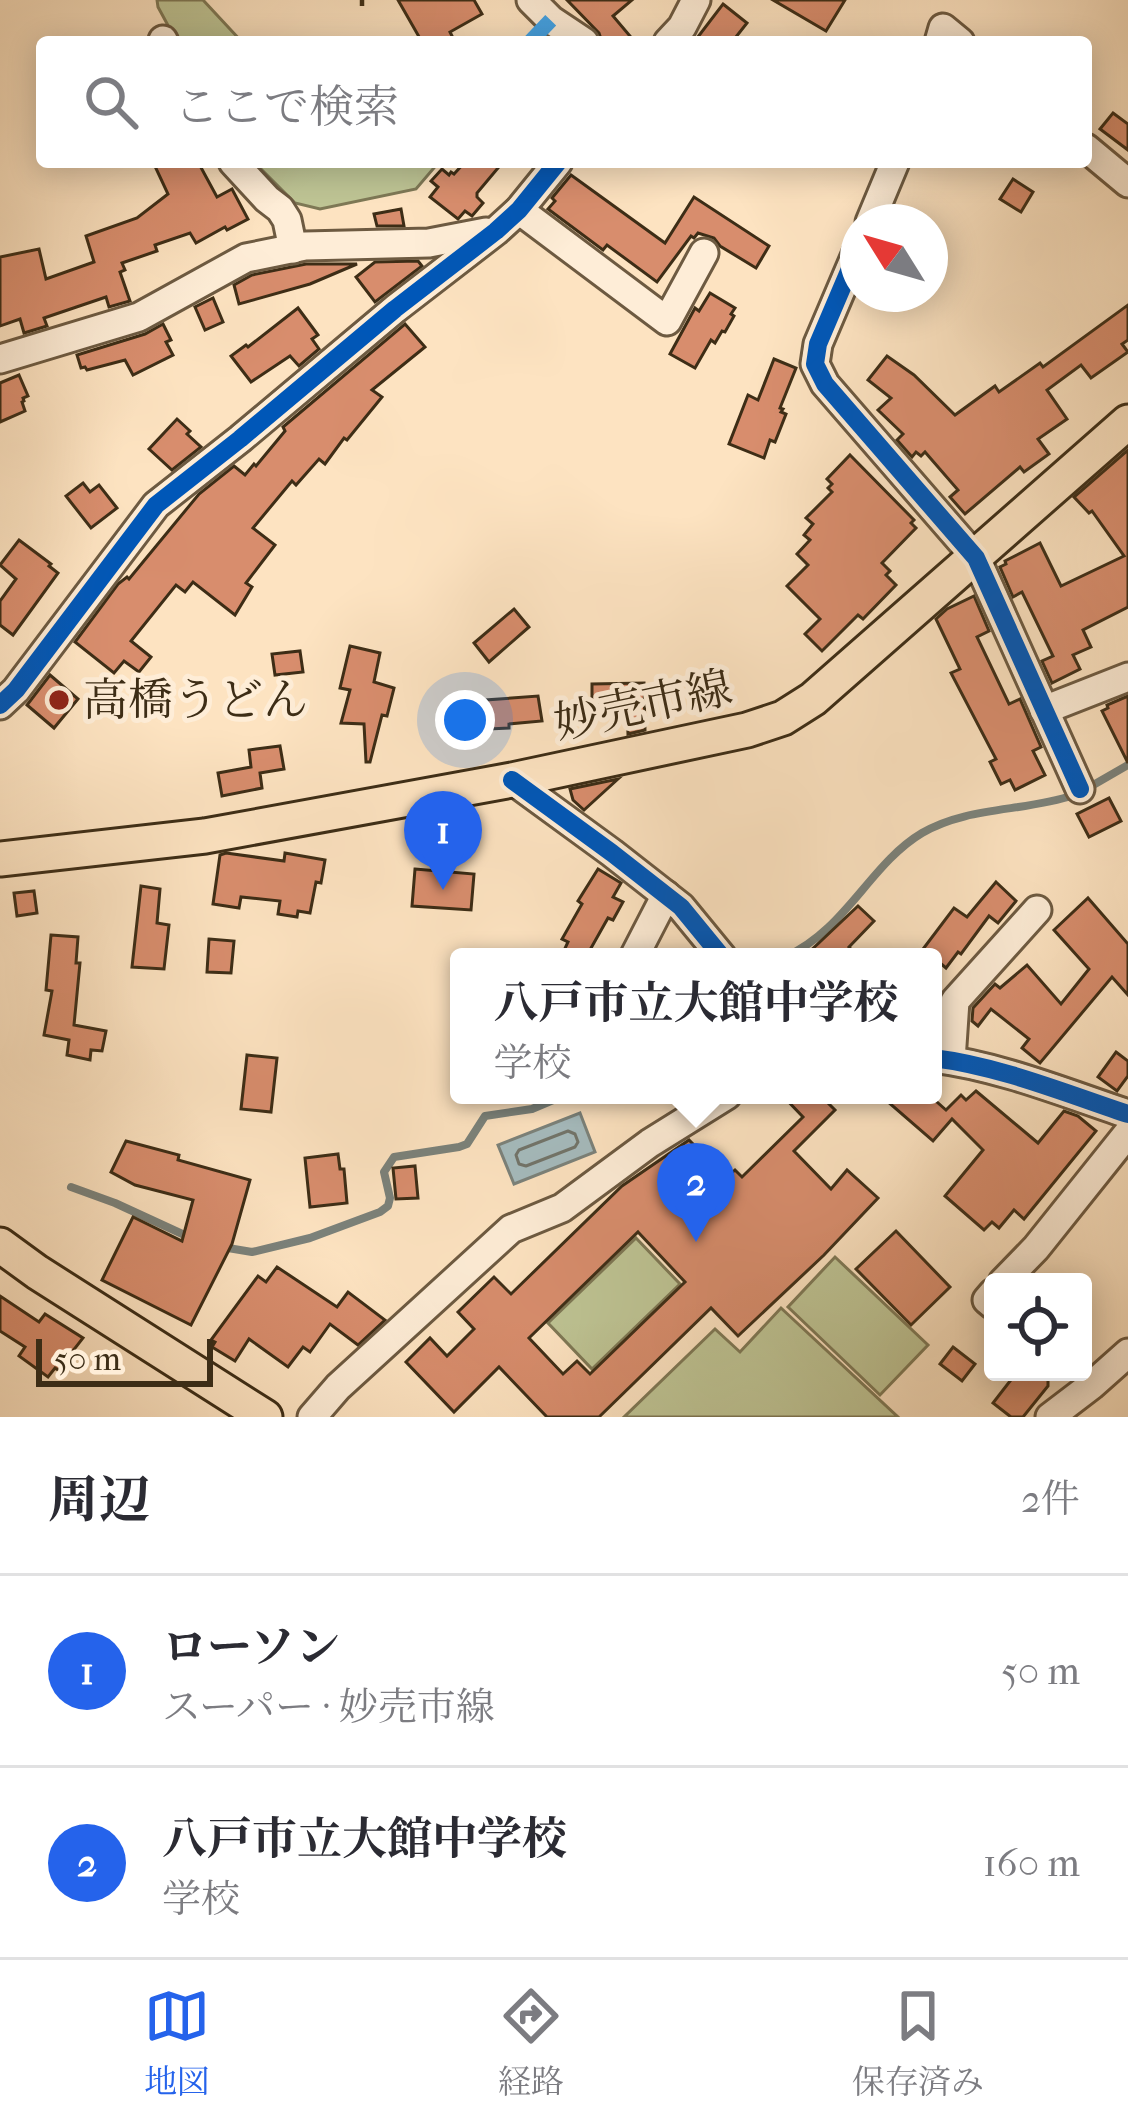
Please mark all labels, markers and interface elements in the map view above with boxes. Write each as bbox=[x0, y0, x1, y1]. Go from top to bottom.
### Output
search box bbox=[36, 36, 1092, 168]
icon: search bbox=[78, 69, 144, 135]
text: ここで検索 bbox=[174, 81, 399, 134]
north arrow bbox=[840, 204, 948, 312]
street label: 妙売市線 bbox=[549, 661, 737, 751]
place label: 高橋うどん bbox=[83, 674, 308, 727]
marker: 高橋うどん bbox=[46, 687, 72, 713]
your location bbox=[435, 690, 495, 750]
pin: 1 bbox=[404, 791, 482, 890]
popup bbox=[450, 948, 942, 1104]
text: 八戸市立大館中学校 bbox=[493, 977, 899, 1030]
text: 学校 bbox=[493, 1040, 572, 1086]
pin: 2 bbox=[657, 1143, 735, 1242]
map controls bbox=[984, 1273, 1092, 1381]
button: locate bbox=[984, 1273, 1092, 1381]
scale bar bbox=[36, 1333, 213, 1386]
text: 50 m bbox=[54, 1340, 121, 1379]
text: 周辺 bbox=[48, 1470, 150, 1530]
text: 2件 bbox=[1021, 1476, 1080, 1522]
text: ローソン bbox=[162, 1621, 340, 1674]
text: 1 bbox=[80, 1648, 94, 1694]
text: 50 m bbox=[1001, 1648, 1080, 1694]
text: スーパー · 妙売市線 bbox=[162, 1684, 495, 1730]
text: 八戸市立大館中学校 bbox=[162, 1813, 567, 1866]
text: 2 bbox=[77, 1840, 97, 1886]
text: 160 m bbox=[983, 1840, 1080, 1886]
text: 学校 bbox=[162, 1876, 240, 1922]
tab: 地図 bbox=[144, 1983, 210, 2102]
tab: 経路 bbox=[498, 1983, 564, 2102]
tab: 保存済み bbox=[852, 1983, 984, 2102]

